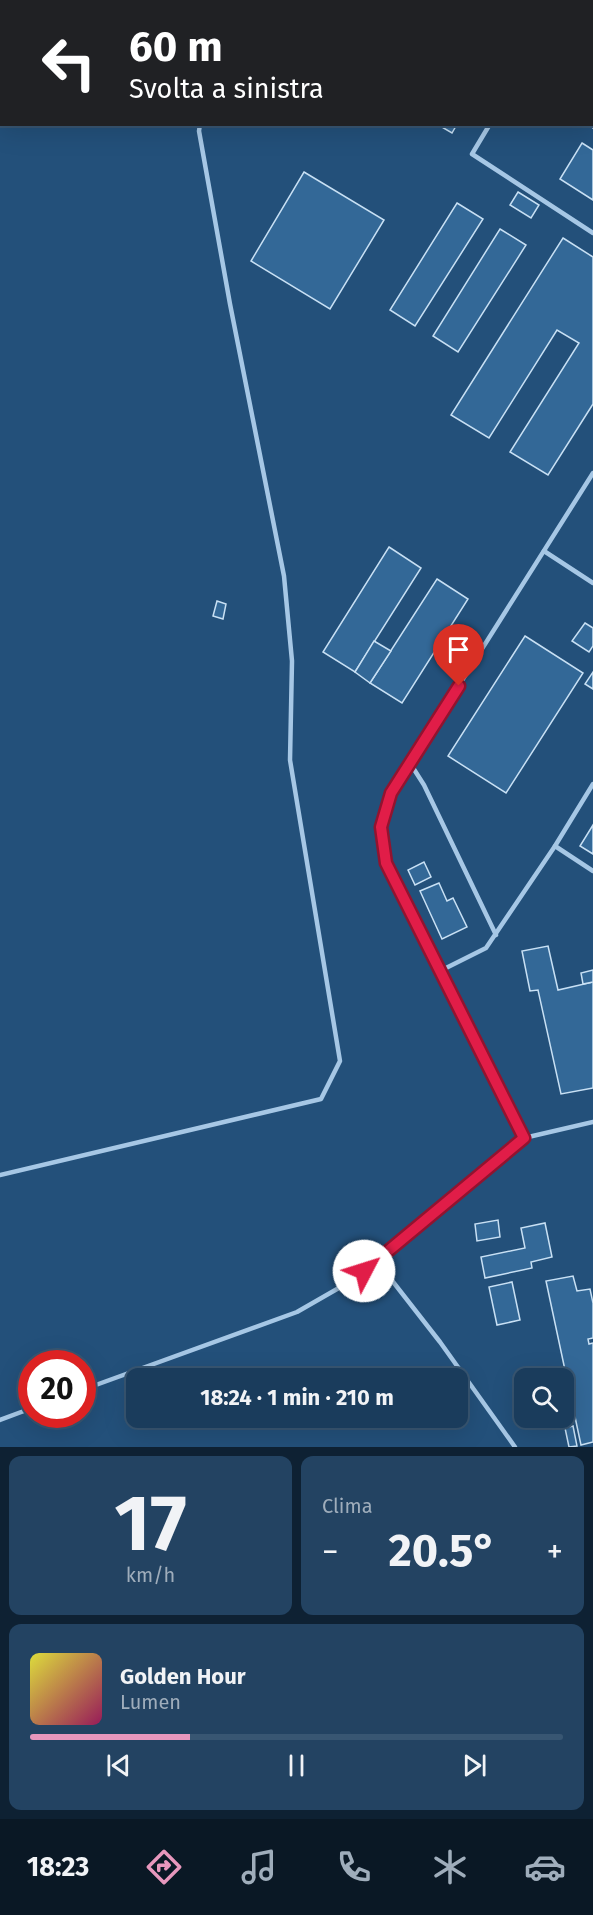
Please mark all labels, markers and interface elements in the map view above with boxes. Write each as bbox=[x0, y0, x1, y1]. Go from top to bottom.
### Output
text: 60 m bbox=[129, 22, 223, 72]
icon: left bbox=[30, 24, 108, 102]
text: Svolta a sinistra bbox=[129, 73, 324, 105]
pin bbox=[433, 624, 484, 686]
icon: arrive bbox=[442, 633, 475, 666]
position arrow bbox=[332, 1239, 396, 1303]
speed limit sign: 20 bbox=[18, 1350, 96, 1428]
map controls bbox=[514, 1368, 574, 1428]
button: search bbox=[514, 1368, 574, 1428]
text: 18:24 · 1 min · 210 m bbox=[200, 1384, 394, 1411]
text: 17 bbox=[114, 1477, 187, 1571]
text: Clima bbox=[322, 1494, 373, 1518]
text: 20.5° bbox=[389, 1524, 497, 1578]
text: − bbox=[322, 1532, 339, 1572]
text: + bbox=[547, 1532, 563, 1572]
text: km/h bbox=[126, 1563, 175, 1587]
text: Golden Hour bbox=[120, 1663, 246, 1690]
text: Lumen bbox=[120, 1690, 181, 1714]
icon: previous bbox=[102, 1749, 135, 1782]
icon: pause bbox=[280, 1749, 313, 1782]
icon: next bbox=[458, 1749, 491, 1782]
icon: directions bbox=[143, 1846, 185, 1888]
icon: music bbox=[238, 1846, 280, 1888]
icon: phone bbox=[333, 1846, 375, 1888]
icon: climate bbox=[429, 1846, 471, 1888]
icon: car bbox=[524, 1846, 566, 1888]
text: 18:23 bbox=[27, 1851, 89, 1883]

